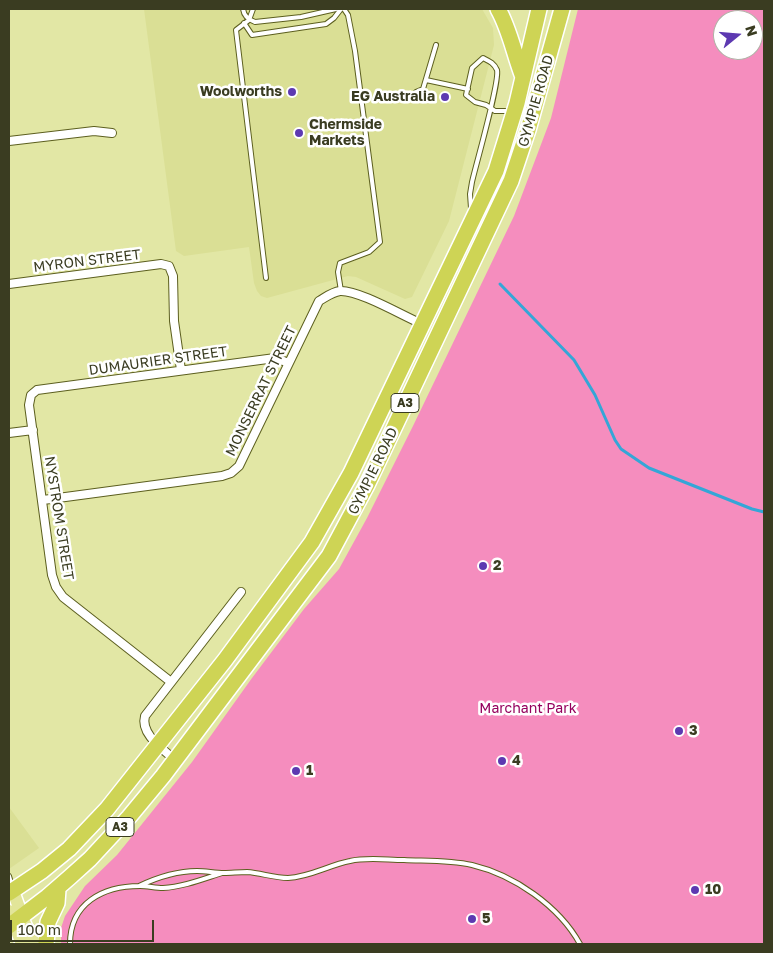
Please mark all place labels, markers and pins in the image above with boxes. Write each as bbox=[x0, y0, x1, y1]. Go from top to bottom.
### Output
place label: Woolworths bbox=[200, 84, 282, 100]
marker: Woolworths bbox=[286, 86, 298, 98]
place label: EG Australia bbox=[351, 89, 435, 105]
marker: EG Australia bbox=[439, 91, 451, 103]
place label: Chermside Markets bbox=[309, 117, 382, 150]
marker: Chermside Markets bbox=[293, 127, 305, 139]
place label: 2 bbox=[493, 558, 502, 574]
marker: 2 bbox=[477, 560, 489, 572]
place label: 3 bbox=[689, 723, 698, 739]
marker: 3 bbox=[673, 725, 685, 737]
place label: 4 bbox=[512, 753, 521, 769]
marker: 4 bbox=[496, 755, 508, 767]
place label: 1 bbox=[306, 763, 313, 779]
marker: 1 bbox=[290, 765, 302, 777]
place label: 10 bbox=[705, 882, 721, 898]
marker: 10 bbox=[689, 884, 701, 896]
place label: 5 bbox=[482, 911, 491, 927]
marker: 5 bbox=[466, 913, 478, 925]

